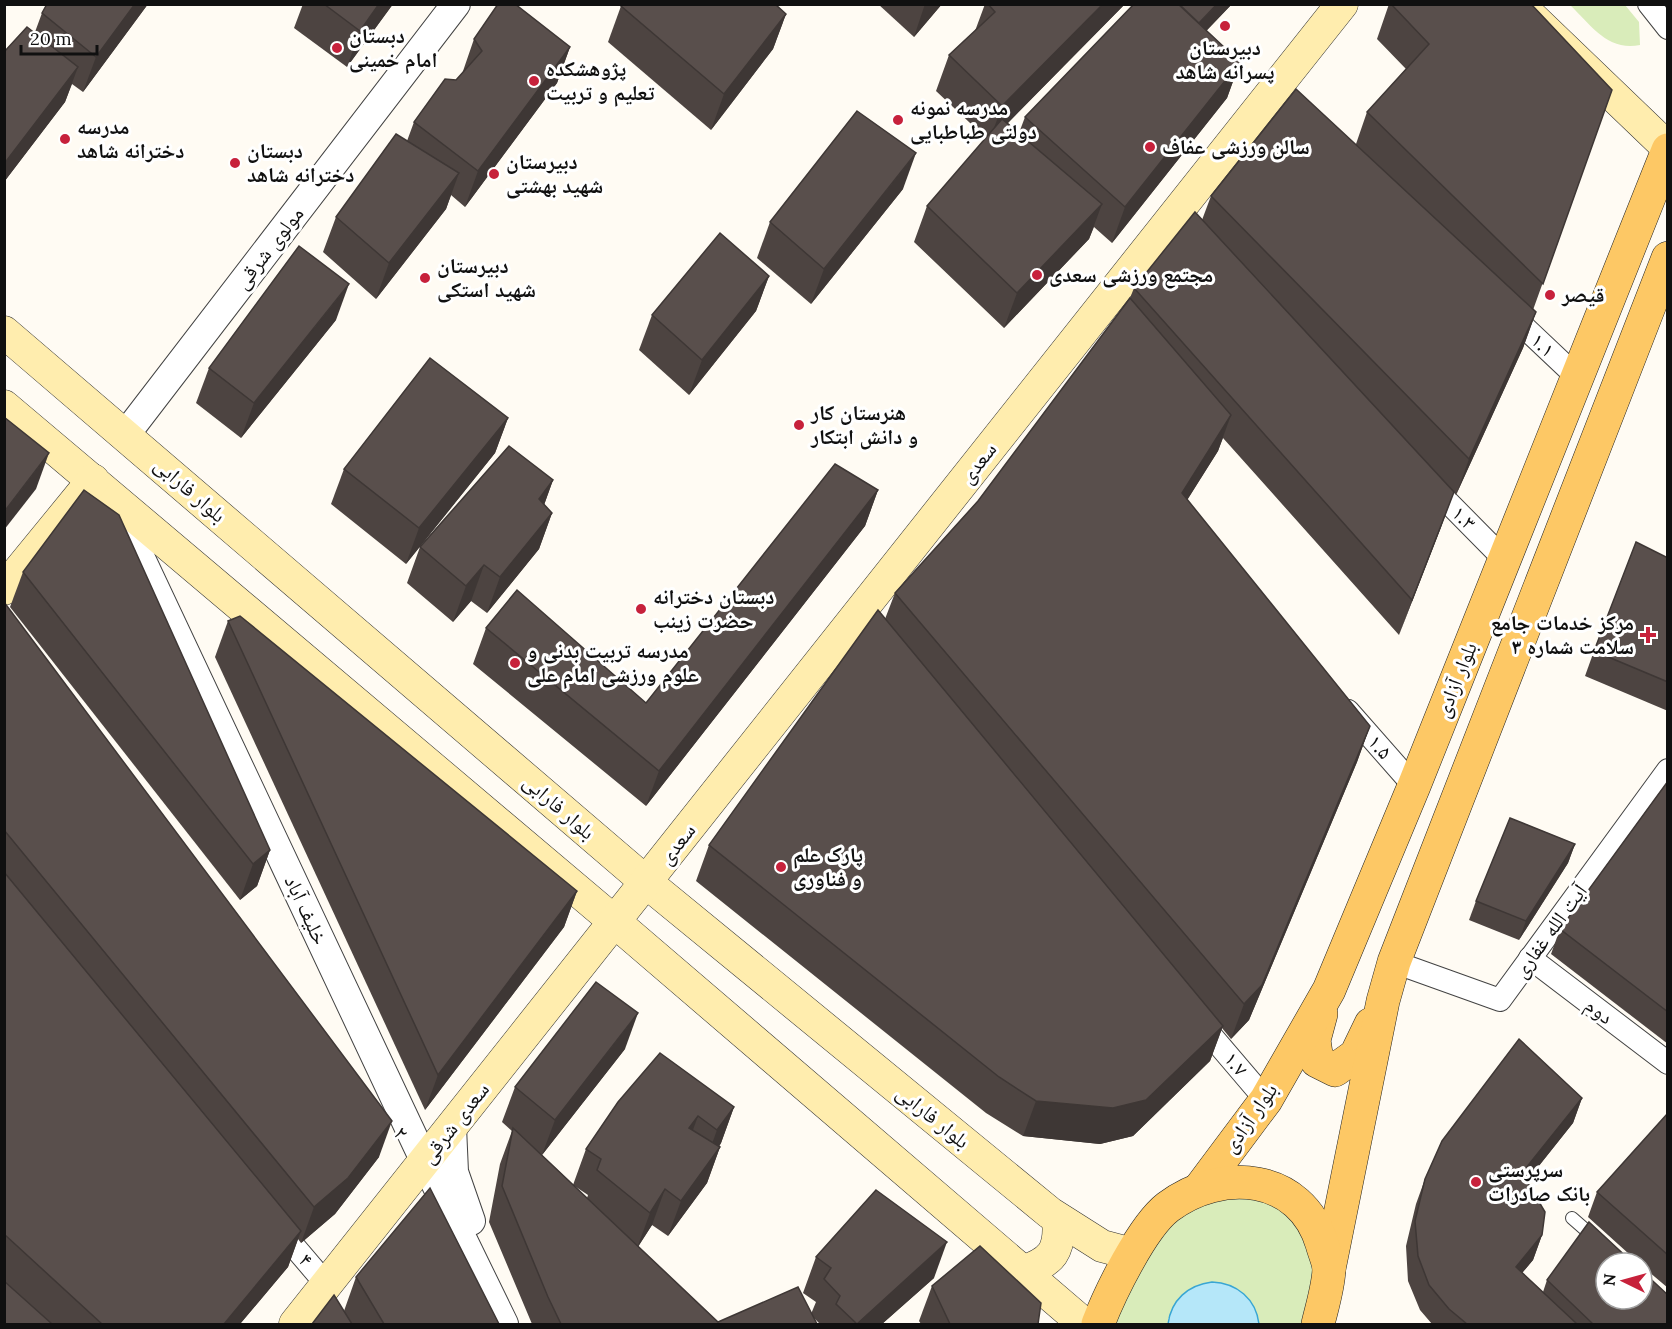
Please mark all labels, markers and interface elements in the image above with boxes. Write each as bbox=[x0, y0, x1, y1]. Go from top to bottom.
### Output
scale bar bbox=[21, 18, 98, 56]
marker: دبیرستان پسرانه شاهد bbox=[1218, 19, 1232, 33]
place label: دبستان امام خمینی bbox=[349, 22, 438, 74]
text: 20 m bbox=[30, 27, 72, 50]
place label: دبیرستان پسرانه شاهد bbox=[1176, 34, 1274, 85]
marker: دبستان امام خمینی bbox=[330, 41, 344, 55]
place label: پژوهشکده تعلیم و تربیت bbox=[546, 55, 655, 107]
marker: پژوهشکده تعلیم و تربیت bbox=[527, 74, 541, 88]
place label: مدرسه نمونه دولتی طباطبایی bbox=[910, 94, 1037, 145]
place label: مدرسه دخترانه شاهد bbox=[77, 113, 184, 164]
marker: مدرسه نمونه دولتی طباطبایی bbox=[891, 113, 905, 127]
marker: مدرسه دخترانه شاهد bbox=[58, 132, 72, 146]
place label: سالن ورزشی عفاف bbox=[1162, 133, 1310, 160]
place label: دبستان دخترانه شاهد bbox=[247, 137, 354, 188]
marker: سالن ورزشی عفاف bbox=[1143, 140, 1157, 154]
place label: دبیرستان شهید بهشتی bbox=[506, 148, 603, 199]
marker: دبستان دخترانه شاهد bbox=[228, 156, 242, 170]
marker: دبیرستان شهید بهشتی bbox=[487, 167, 501, 181]
street label: مولوی شرقی bbox=[228, 201, 309, 295]
place label: دبیرستان شهید استکی bbox=[437, 252, 536, 303]
place label: مجتمع ورزشی سعدی bbox=[1049, 261, 1213, 289]
marker: مجتمع ورزشی سعدی bbox=[1030, 268, 1044, 282]
marker: دبیرستان شهید استکی bbox=[418, 271, 432, 285]
place label: قیصر bbox=[1561, 281, 1605, 308]
marker: قیصر bbox=[1543, 288, 1557, 302]
street label: ۱.۱ bbox=[1525, 327, 1561, 363]
place label: هنرستان کار و دانش ابتکار bbox=[810, 399, 918, 450]
marker: هنرستان کار و دانش ابتکار bbox=[792, 418, 806, 432]
street label: سعدی bbox=[953, 436, 1002, 489]
street label: بلوار فارابی bbox=[149, 451, 232, 528]
street label: ۱.۳ bbox=[1446, 500, 1482, 536]
place label: دبستان دخترانه حضرت زینب bbox=[653, 583, 775, 634]
marker: دبستان دخترانه حضرت زینب bbox=[634, 602, 648, 616]
place label: مرکز خدمات جامع سلامت شماره ۳ bbox=[1491, 609, 1634, 660]
marker: مرکز خدمات جامع سلامت شماره ۳ bbox=[1639, 626, 1657, 644]
place label: مدرسه تربیت بدنی و علوم ورزشی امام علی bbox=[527, 637, 699, 689]
street label: بلوار آزادی bbox=[1428, 638, 1483, 722]
marker: مدرسه تربیت بدنی و علوم ورزشی امام علی bbox=[508, 656, 522, 670]
street label: ۱.۵ bbox=[1362, 729, 1398, 765]
street label: بلوار فارابی bbox=[518, 768, 601, 845]
street label: سعدی bbox=[652, 817, 701, 870]
place label: پارک علم و فناوری bbox=[793, 841, 863, 892]
marker: پارک علم و فناوری bbox=[774, 860, 788, 874]
street label: خلیف آباد bbox=[279, 871, 334, 949]
street label: آیت الله غفاری bbox=[1506, 878, 1593, 983]
street label: دوم bbox=[1579, 991, 1619, 1031]
street label: ۱.۷ bbox=[1218, 1046, 1254, 1082]
street label: سعدی شرقی bbox=[414, 1076, 495, 1169]
street label: بلوار آزادی bbox=[1216, 1078, 1283, 1158]
street label: بلوار فارابی bbox=[891, 1079, 976, 1154]
street label: ۲ bbox=[388, 1121, 415, 1145]
place label: سرپرستی بانک صادرات bbox=[1488, 1156, 1590, 1207]
marker: سرپرستی بانک صادرات bbox=[1469, 1175, 1483, 1189]
street label: ۴ bbox=[293, 1247, 320, 1272]
north arrow bbox=[1594, 1251, 1654, 1311]
text: N bbox=[1599, 1273, 1620, 1287]

